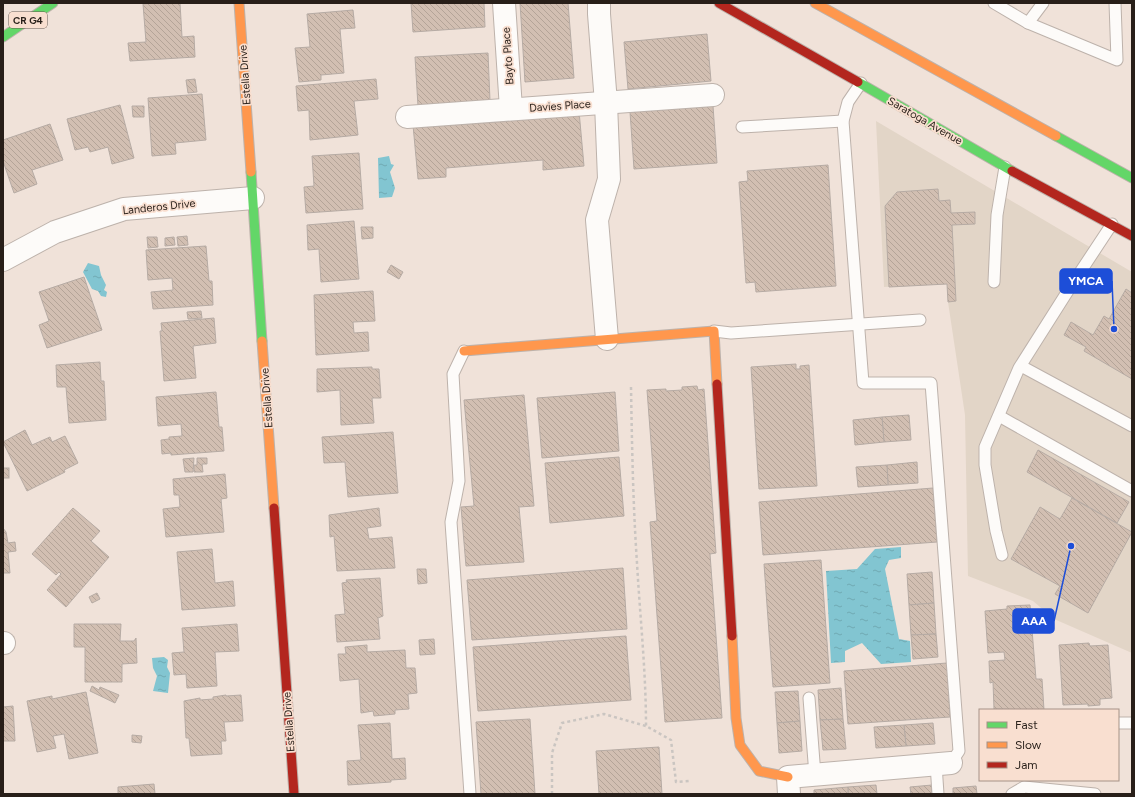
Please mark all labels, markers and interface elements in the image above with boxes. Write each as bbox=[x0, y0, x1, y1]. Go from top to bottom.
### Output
road number: CR G4 bbox=[9, 12, 47, 28]
street label: Bayto Place bbox=[500, 27, 516, 85]
street label: Estella Drive bbox=[236, 44, 254, 106]
street label: Saratoga Avenue bbox=[885, 94, 965, 148]
street label: Davies Place bbox=[529, 97, 591, 115]
street label: Landeros Drive bbox=[122, 197, 196, 217]
callout: YMCA bbox=[1060, 269, 1112, 293]
text: YMCA bbox=[1068, 274, 1104, 288]
street label: Estella Drive bbox=[258, 367, 276, 429]
callout: AAA bbox=[1013, 609, 1054, 633]
text: AAA bbox=[1021, 614, 1047, 628]
street label: Estella Drive bbox=[280, 691, 298, 753]
legend bbox=[979, 709, 1119, 781]
text: Fast bbox=[1015, 718, 1038, 732]
text: Slow bbox=[1015, 738, 1042, 752]
text: Jam bbox=[1015, 758, 1038, 772]

